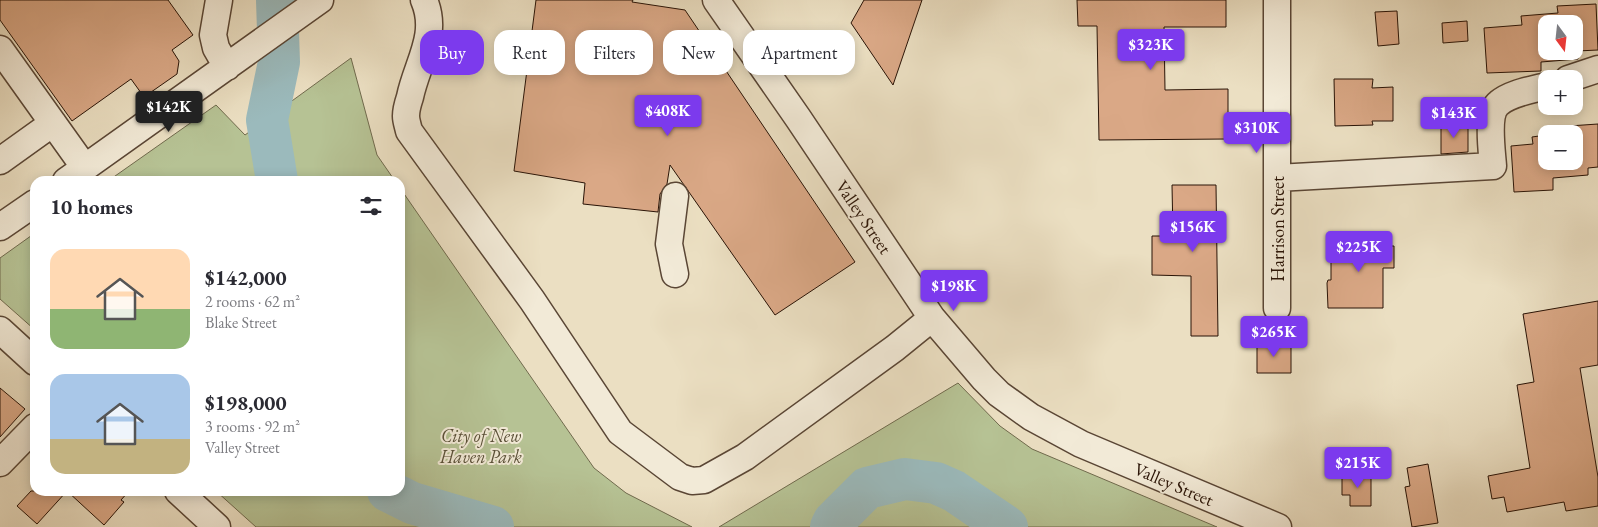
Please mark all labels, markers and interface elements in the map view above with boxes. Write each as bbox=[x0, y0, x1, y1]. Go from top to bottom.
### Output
north arrow bbox=[1538, 15, 1582, 60]
map controls bbox=[1538, 15, 1583, 170]
pin: $323K bbox=[1116, 28, 1186, 71]
chip: Buy bbox=[420, 30, 484, 75]
chip: Rent bbox=[494, 30, 565, 75]
chip: Filters bbox=[575, 30, 653, 75]
chip: New bbox=[663, 30, 733, 75]
chip: Apartment bbox=[743, 30, 855, 75]
text: $323K bbox=[1129, 34, 1173, 55]
button: + bbox=[1538, 70, 1583, 115]
pin: $142K bbox=[134, 90, 204, 133]
pin: $408K bbox=[633, 94, 703, 137]
text: $142K bbox=[147, 96, 191, 117]
pin: $143K bbox=[1419, 96, 1489, 139]
text: $408K bbox=[646, 100, 690, 121]
text: $143K bbox=[1432, 102, 1476, 123]
pin: $310K bbox=[1222, 112, 1292, 154]
text: $310K bbox=[1235, 117, 1279, 138]
button: − bbox=[1538, 125, 1583, 170]
street label: Valley Street bbox=[831, 176, 897, 259]
street label: Harrison Street bbox=[1266, 176, 1289, 282]
icon: filters bbox=[357, 192, 385, 220]
text: 10 homes bbox=[50, 193, 133, 220]
pin: $156K bbox=[1158, 210, 1228, 253]
text: $156K bbox=[1171, 216, 1215, 237]
pin: $225K bbox=[1324, 230, 1394, 273]
text: $225K bbox=[1337, 236, 1381, 257]
text: $142,000 bbox=[205, 264, 287, 291]
icon: home bbox=[90, 269, 150, 329]
pin: $198K bbox=[919, 270, 989, 312]
text: $198K bbox=[932, 275, 976, 296]
text: 2 rooms · 62 m² bbox=[205, 291, 300, 312]
text: Blake Street bbox=[205, 312, 277, 333]
pin: $265K bbox=[1239, 316, 1309, 358]
text: $265K bbox=[1252, 321, 1296, 342]
text: $198,000 bbox=[205, 389, 287, 416]
icon: home bbox=[90, 394, 150, 454]
text: 3 rooms · 92 m² bbox=[205, 416, 300, 437]
park label: City of New Haven Park bbox=[439, 424, 522, 468]
text: Valley Street bbox=[205, 437, 280, 458]
pin: $215K bbox=[1323, 446, 1393, 489]
text: $215K bbox=[1336, 452, 1380, 473]
street label: Valley Street bbox=[1131, 457, 1218, 511]

